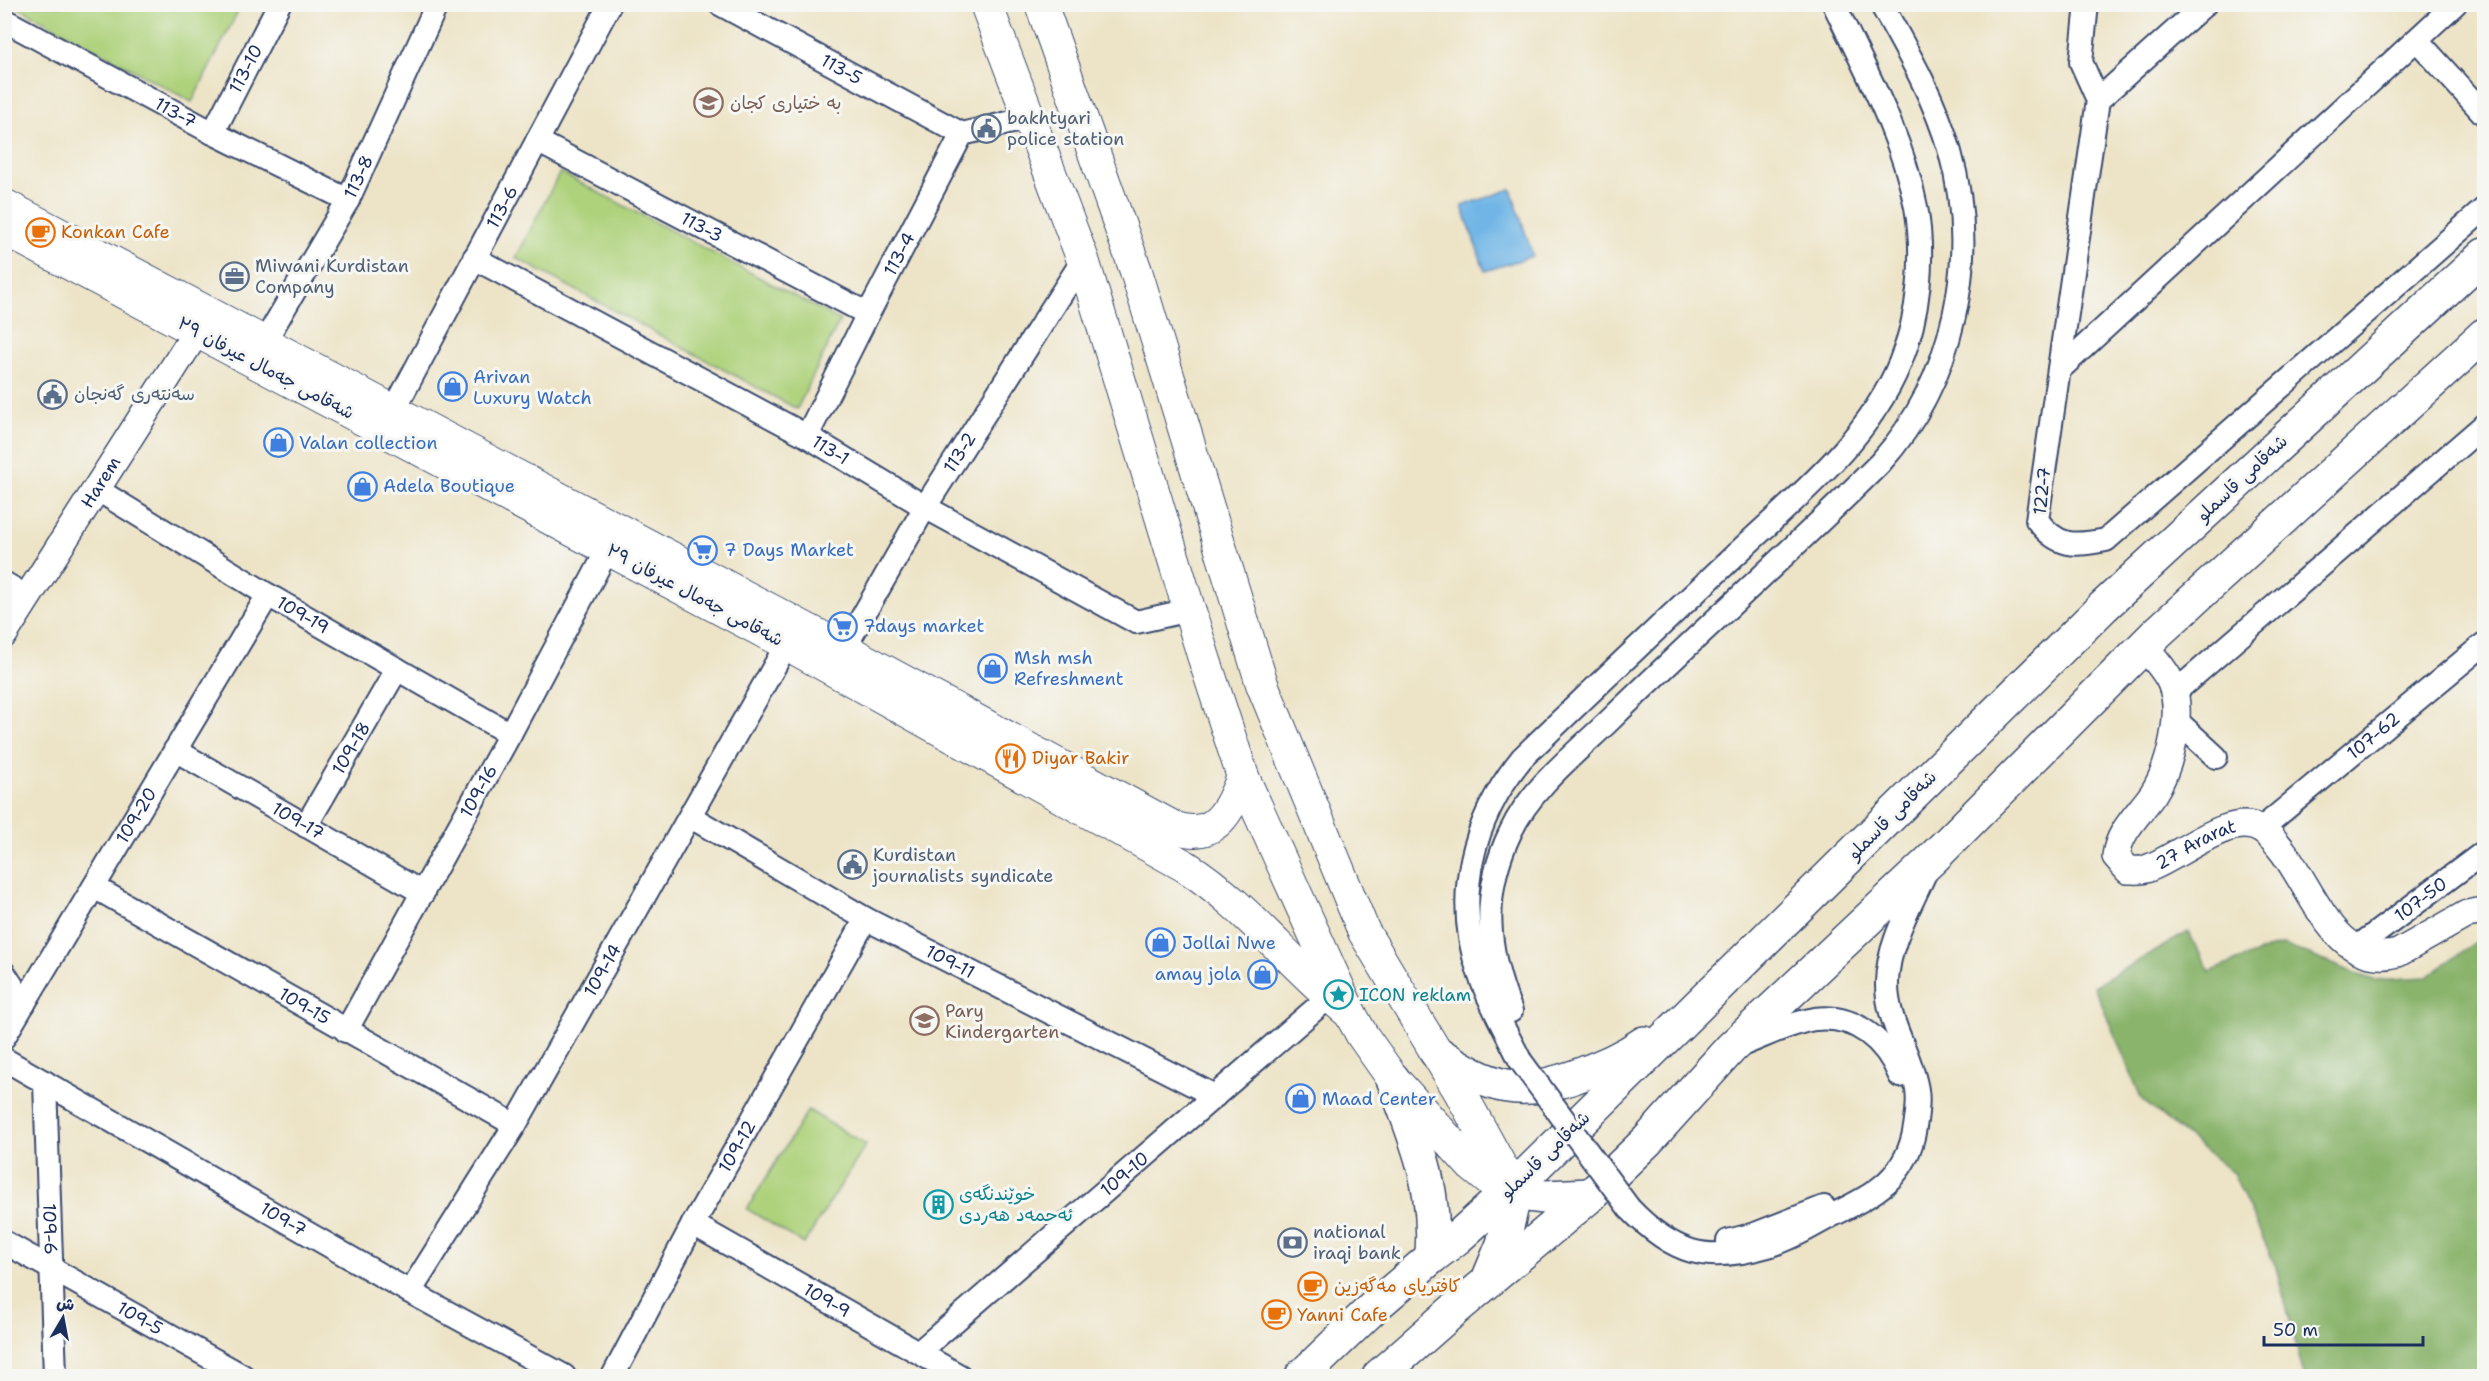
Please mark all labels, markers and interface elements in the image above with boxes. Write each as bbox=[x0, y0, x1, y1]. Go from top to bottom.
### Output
street label: 113-10 bbox=[223, 40, 268, 97]
street label: 113-5 bbox=[817, 48, 866, 90]
school or university icon: به ختيارى كجان bbox=[693, 87, 725, 119]
place label: به ختيارى كجان bbox=[730, 91, 842, 115]
street label: 113-7 bbox=[150, 92, 201, 134]
place label: bakhtyari police station bbox=[1007, 106, 1124, 151]
public building icon: bakhtyari police station bbox=[970, 112, 1002, 144]
street label: 113-8 bbox=[338, 151, 379, 203]
street label: 113-6 bbox=[481, 181, 523, 233]
street label: 113-3 bbox=[677, 206, 727, 248]
cafe icon: Konkan Cafe bbox=[24, 216, 56, 248]
place label: Konkan Cafe bbox=[61, 220, 170, 244]
street label: 113-4 bbox=[878, 228, 921, 280]
place label: Miwani Kurdistan Company bbox=[255, 254, 409, 299]
office icon: Miwani Kurdistan Company bbox=[218, 260, 250, 292]
street label: شەقامی جەمال عیرفان ٣٩ bbox=[173, 311, 359, 425]
place label: Arivan Luxury Watch bbox=[473, 365, 592, 410]
shop icon: Arivan Luxury Watch bbox=[436, 371, 468, 403]
public building icon: سەنتەری گەنجان bbox=[37, 378, 69, 410]
place label: سەنتەری گەنجان bbox=[74, 382, 195, 406]
shop icon: Valan collection bbox=[262, 427, 294, 459]
street label: 113-2 bbox=[938, 428, 982, 478]
street label: شەقامی قاسملو bbox=[2190, 429, 2293, 527]
street label: 113-1 bbox=[807, 430, 854, 471]
place label: Valan collection bbox=[299, 431, 437, 455]
street label: Harem bbox=[75, 452, 126, 513]
street label: 122-7 bbox=[2028, 466, 2056, 516]
shop icon: Adela Boutique bbox=[346, 470, 378, 502]
place label: Adela Boutique bbox=[383, 474, 515, 498]
supermarket icon: 7 Days Market bbox=[687, 534, 719, 566]
street label: شەقامی جەمال عیرفان ٣٩ bbox=[602, 538, 788, 652]
place label: 7 Days Market bbox=[724, 538, 854, 562]
street label: 109-19 bbox=[272, 590, 334, 640]
supermarket icon: 7days market bbox=[826, 610, 858, 642]
place label: 7days market bbox=[863, 614, 985, 638]
place label: Msh msh Refreshment bbox=[1014, 646, 1124, 691]
shop icon: Msh msh Refreshment bbox=[977, 652, 1009, 684]
street label: 107-62 bbox=[2342, 707, 2405, 765]
street label: 109-18 bbox=[326, 717, 376, 779]
restaurant icon: Diyar Bakir bbox=[995, 742, 1027, 774]
place label: Diyar Bakir bbox=[1032, 746, 1129, 770]
street label: 109-16 bbox=[454, 760, 503, 822]
street label: شەقامی قاسملو bbox=[1842, 765, 1942, 865]
street label: 109-20 bbox=[110, 783, 162, 848]
street label: 109-17 bbox=[267, 796, 329, 845]
street label: 27 Ararat bbox=[2151, 814, 2238, 875]
place label: Kurdistan journalists syndicate bbox=[872, 843, 1054, 888]
public building icon: Kurdistan journalists syndicate bbox=[836, 849, 868, 881]
street label: 107-50 bbox=[2389, 872, 2452, 927]
shop icon: Jollai Nwe bbox=[1145, 927, 1177, 959]
place label: Jollai Nwe bbox=[1182, 931, 1276, 955]
street label: 109-11 bbox=[922, 939, 979, 984]
street label: 109-14 bbox=[578, 940, 627, 1001]
shop icon: amay jola bbox=[1246, 958, 1278, 990]
place label: amay jola bbox=[1155, 962, 1241, 986]
place icon: ICON reklam bbox=[1322, 979, 1354, 1011]
street label: 109-15 bbox=[274, 982, 335, 1030]
place label: ICON reklam bbox=[1359, 983, 1471, 1007]
place label: Pary Kindergarten bbox=[945, 999, 1059, 1044]
school or university icon: Pary Kindergarten bbox=[908, 1005, 940, 1037]
shop icon: Maad Center bbox=[1285, 1083, 1317, 1115]
place label: Maad Center bbox=[1322, 1087, 1436, 1111]
street label: شەقامی قاسملو bbox=[1494, 1106, 1595, 1205]
street label: 109-12 bbox=[713, 1116, 761, 1177]
street label: 109-10 bbox=[1095, 1146, 1154, 1202]
place label: خوێندنگەی ئەحمەد هەردی bbox=[959, 1182, 1073, 1227]
building icon: خوێندنگەی ئەحمەد هەردی bbox=[922, 1188, 954, 1220]
street label: 109-7 bbox=[256, 1196, 311, 1242]
street label: 109-6 bbox=[37, 1203, 63, 1255]
place label: national iraqi bank bbox=[1313, 1220, 1401, 1265]
bank icon: national iraqi bank bbox=[1276, 1226, 1308, 1258]
cafe icon: کافتریای مەگەزین bbox=[1297, 1270, 1329, 1302]
place label: کافتریای مەگەزین bbox=[1334, 1274, 1461, 1298]
street label: 109-9 bbox=[799, 1277, 855, 1323]
north arrow bbox=[33, 1288, 93, 1348]
text: ش bbox=[55, 1292, 76, 1316]
street label: 109-5 bbox=[113, 1296, 167, 1341]
cafe icon: Yanni Cafe bbox=[1260, 1299, 1292, 1331]
place label: Yanni Cafe bbox=[1297, 1303, 1388, 1327]
scale bar bbox=[2264, 1309, 2423, 1347]
text: 50 m bbox=[2273, 1318, 2318, 1342]

